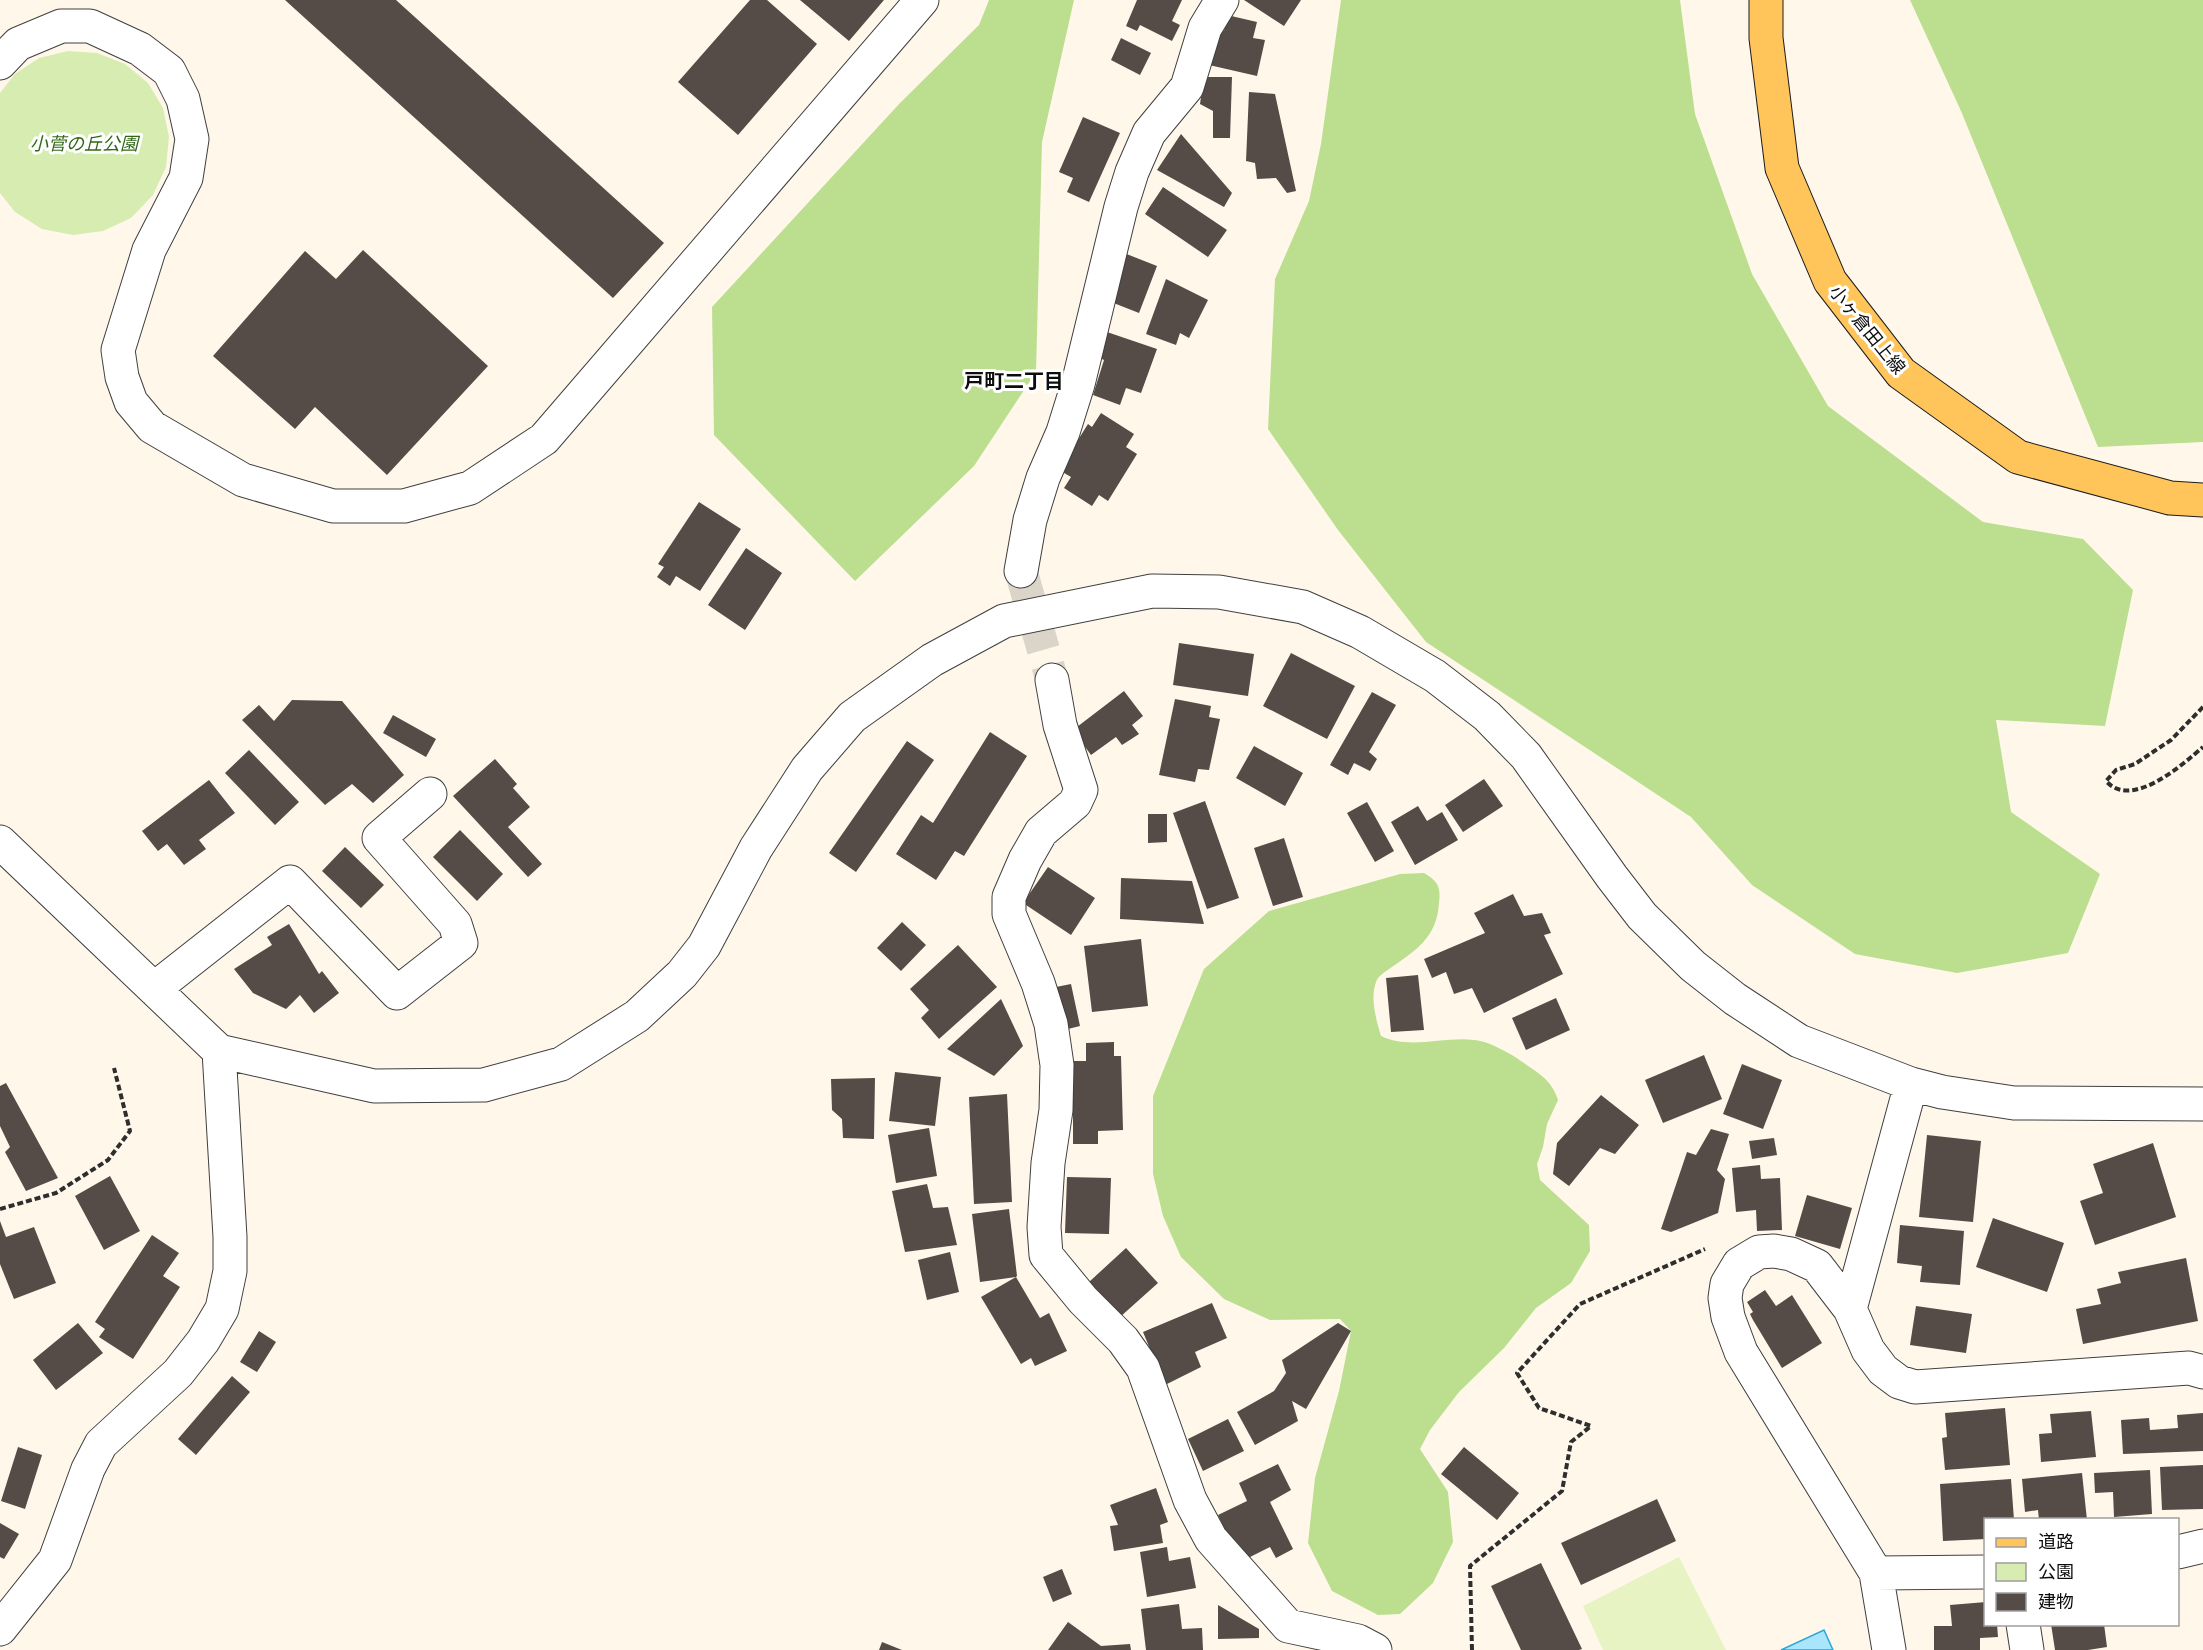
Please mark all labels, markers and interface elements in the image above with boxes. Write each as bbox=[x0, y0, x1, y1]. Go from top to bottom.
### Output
park label: 小菅の丘公園 bbox=[30, 131, 141, 155]
street label: 小ヶ倉田上線 bbox=[1825, 279, 1911, 379]
district label: 戸町二丁目 bbox=[964, 366, 1064, 393]
legend bbox=[1984, 1518, 2179, 1626]
text: 道路 bbox=[2038, 1529, 2074, 1553]
text: 公園 bbox=[2038, 1559, 2074, 1583]
text: 建物 bbox=[2038, 1589, 2074, 1613]

